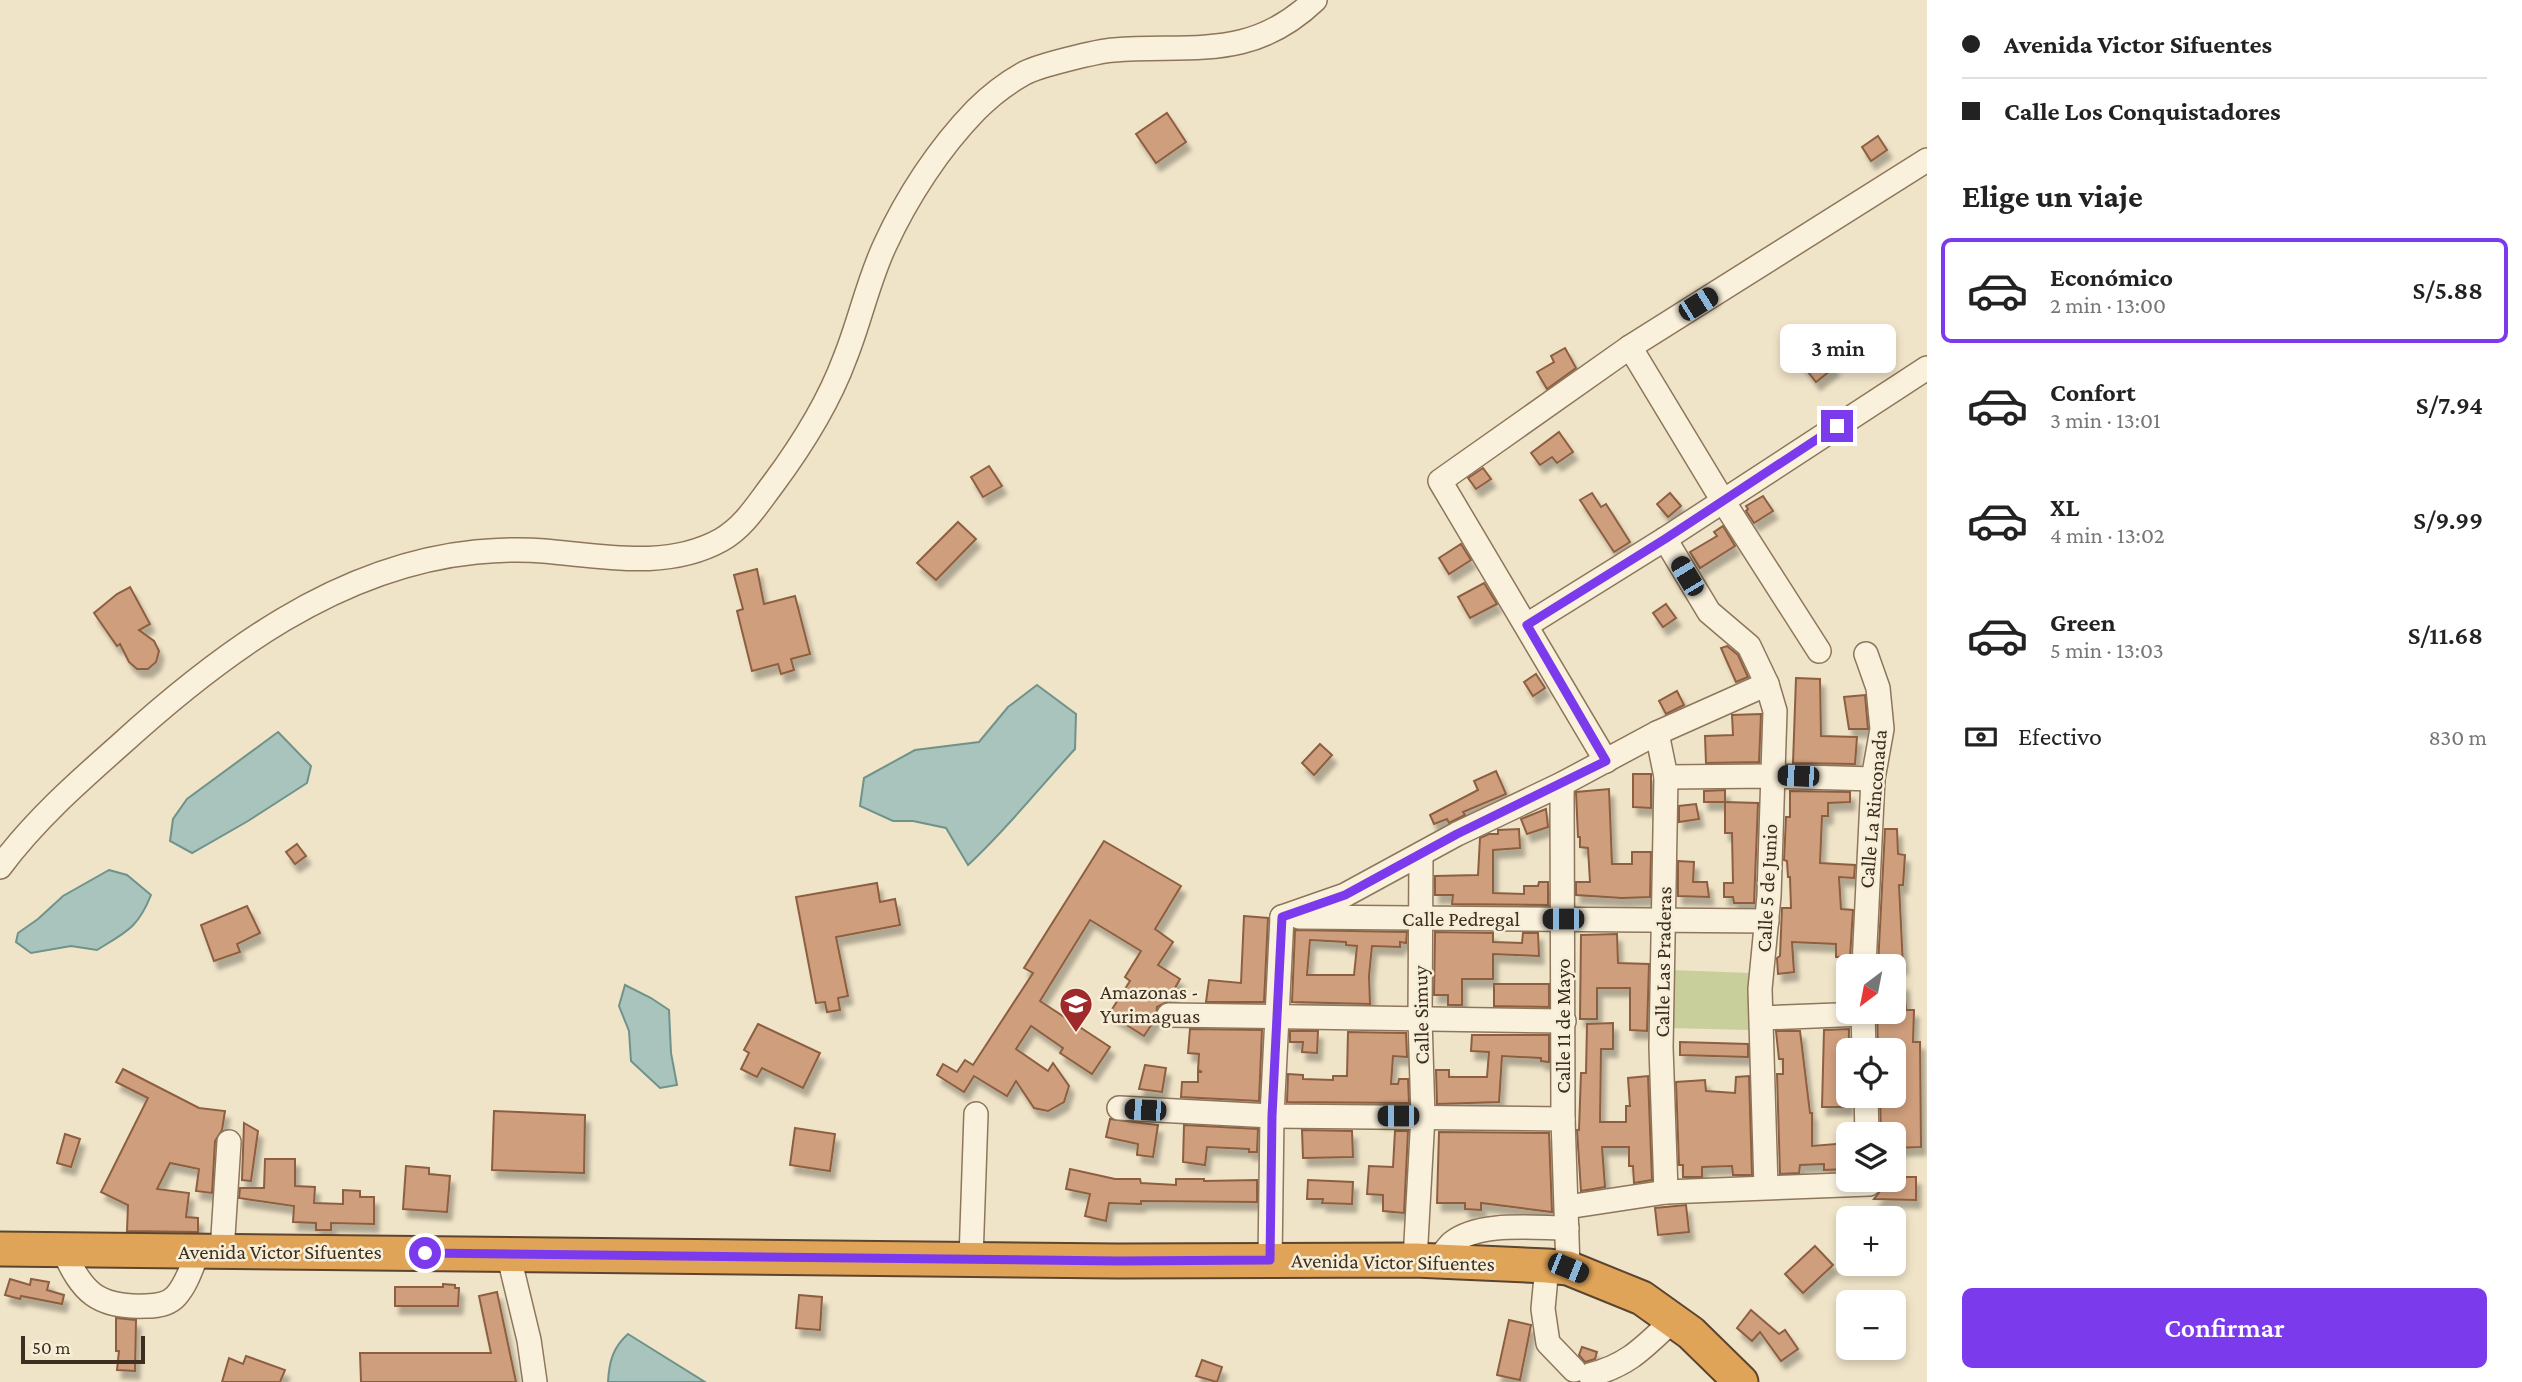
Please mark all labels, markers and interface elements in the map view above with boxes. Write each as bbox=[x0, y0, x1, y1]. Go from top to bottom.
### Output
text: Avenida Victor Sifuentes bbox=[2004, 30, 2272, 59]
text: Calle Los Conquistadores bbox=[2004, 97, 2281, 126]
text: Elige un viaje bbox=[1962, 178, 2143, 214]
icon: car bbox=[1966, 259, 2029, 322]
text: Económico bbox=[2050, 263, 2173, 292]
text: S/5.88 bbox=[2412, 276, 2483, 305]
car bbox=[1675, 284, 1722, 324]
text: 2 min · 13:00 bbox=[2050, 292, 2166, 318]
callout: 3 min bbox=[1779, 324, 1895, 374]
text: 3 min bbox=[1811, 335, 1865, 361]
icon: car bbox=[1966, 374, 2029, 437]
text: Confort bbox=[2050, 378, 2136, 407]
text: S/7.94 bbox=[2416, 391, 2483, 420]
text: 3 min · 13:01 bbox=[2050, 407, 2161, 433]
route end bbox=[1821, 410, 1853, 442]
icon: car bbox=[1966, 489, 2029, 552]
text: XL bbox=[2050, 493, 2079, 522]
text: S/9.99 bbox=[2413, 506, 2483, 535]
text: 4 min · 13:02 bbox=[2050, 522, 2165, 548]
car bbox=[1668, 553, 1707, 599]
icon: car bbox=[1966, 604, 2029, 667]
text: Green bbox=[2050, 608, 2116, 637]
text: S/11.68 bbox=[2408, 621, 2483, 650]
text: 5 min · 13:03 bbox=[2050, 637, 2164, 663]
icon: cash bbox=[1962, 718, 2000, 756]
text: Efectivo bbox=[2018, 722, 2102, 751]
text: 830 m bbox=[2428, 724, 2487, 750]
street label: Calle La Rinconada bbox=[1854, 728, 1892, 890]
car bbox=[1777, 765, 1820, 787]
street label: Calle 5 de Junio bbox=[1752, 823, 1782, 953]
street label: Calle Las Praderas bbox=[1650, 886, 1676, 1038]
street label: Calle Pedregal bbox=[1402, 907, 1520, 931]
car bbox=[1543, 909, 1585, 930]
north arrow bbox=[1836, 954, 1906, 1024]
map controls bbox=[1836, 954, 1906, 1360]
street label: Calle 11 de Mayo bbox=[1551, 958, 1575, 1094]
street label: Calle Simuy bbox=[1408, 965, 1434, 1065]
place label: Amazonas - Yurimaguas bbox=[1100, 980, 1200, 1028]
school or university icon: Amazonas - Yurimaguas bbox=[1057, 985, 1095, 1034]
button: locate bbox=[1836, 1038, 1906, 1108]
car bbox=[1124, 1098, 1167, 1122]
car bbox=[1378, 1106, 1420, 1127]
button: layers bbox=[1836, 1122, 1906, 1192]
button: + bbox=[1836, 1206, 1906, 1276]
route start bbox=[409, 1237, 441, 1269]
street label: Avenida Victor Sifuentes bbox=[178, 1240, 382, 1264]
street label: Avenida Victor Sifuentes bbox=[1291, 1248, 1495, 1276]
car bbox=[1545, 1250, 1592, 1286]
button: Confirmar bbox=[1962, 1288, 2487, 1368]
button: − bbox=[1836, 1290, 1906, 1360]
scale bar bbox=[21, 1333, 145, 1365]
text: 50 m bbox=[32, 1337, 71, 1358]

